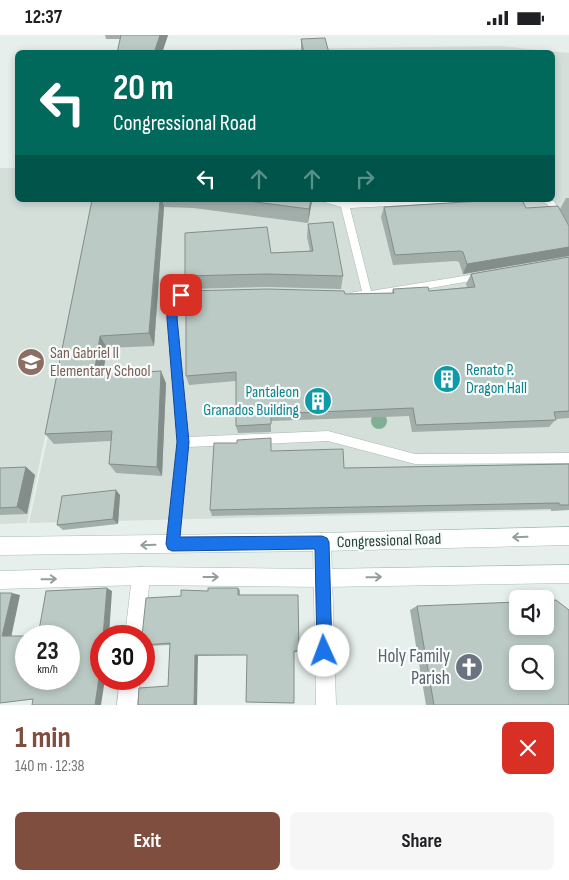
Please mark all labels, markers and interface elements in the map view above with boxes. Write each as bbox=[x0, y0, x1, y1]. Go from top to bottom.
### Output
text: 12:37 bbox=[25, 6, 62, 29]
text: 20 m bbox=[113, 67, 174, 110]
icon: left bbox=[30, 70, 95, 135]
text: Congressional Road bbox=[113, 110, 257, 137]
icon: left bbox=[192, 165, 220, 193]
icon: ahead bbox=[245, 165, 273, 193]
icon: ahead bbox=[298, 165, 326, 193]
icon: right bbox=[351, 165, 379, 193]
pin bbox=[160, 274, 202, 316]
icon: arrive bbox=[167, 281, 195, 309]
place label: San Gabriel II Elementary School bbox=[50, 344, 150, 381]
school or university icon: San Gabriel II Elementary School bbox=[16, 347, 46, 377]
place label: Renato P. Dragon Hall bbox=[466, 361, 527, 398]
building icon: Renato P. Dragon Hall bbox=[432, 364, 462, 394]
place label: Pantaleon Granados Building bbox=[203, 383, 299, 420]
building icon: Pantaleon Granados Building bbox=[303, 386, 333, 416]
street label: Congressional Road bbox=[337, 530, 441, 552]
one-way arrow bbox=[513, 532, 529, 542]
one-way arrow bbox=[140, 540, 156, 549]
one-way arrow bbox=[202, 572, 219, 582]
one-way arrow bbox=[365, 573, 381, 582]
one-way arrow bbox=[40, 574, 56, 584]
map controls bbox=[509, 590, 554, 690]
button: sound bbox=[509, 590, 554, 635]
position arrow bbox=[297, 624, 349, 676]
speed limit sign: 30 bbox=[90, 625, 155, 690]
text: 23 bbox=[36, 636, 59, 667]
place label: Holy Family Parish bbox=[378, 645, 451, 690]
button: search bbox=[509, 645, 554, 690]
church icon: Holy Family Parish bbox=[454, 652, 484, 682]
text: km/h bbox=[37, 662, 58, 677]
text: 1 min bbox=[15, 720, 71, 756]
button: close bbox=[502, 722, 554, 774]
text: 140 m · 12:38 bbox=[15, 757, 85, 776]
button: Exit bbox=[15, 812, 280, 870]
button: Share bbox=[290, 812, 554, 870]

